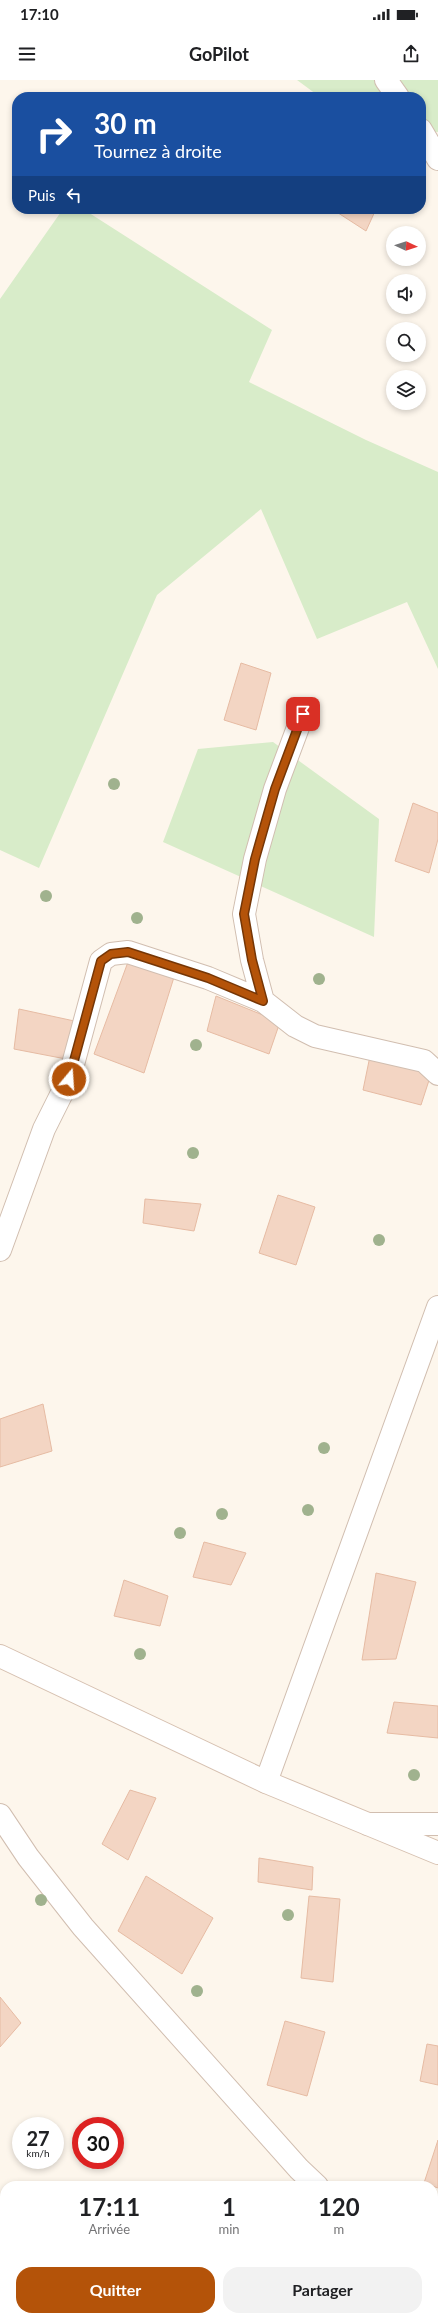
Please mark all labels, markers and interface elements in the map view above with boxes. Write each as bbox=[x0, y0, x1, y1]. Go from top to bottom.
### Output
text: 17:10 bbox=[20, 5, 59, 23]
icon: menu bbox=[16, 43, 38, 65]
text: GoPilot bbox=[189, 43, 249, 65]
icon: share bbox=[400, 43, 422, 65]
text: 30 m bbox=[94, 106, 157, 140]
icon: right bbox=[28, 108, 80, 160]
text: Tournez à droite bbox=[94, 140, 222, 162]
icon: left bbox=[63, 184, 85, 206]
text: Puis bbox=[28, 186, 55, 204]
north arrow bbox=[386, 226, 426, 266]
map controls bbox=[386, 226, 426, 410]
button: sound bbox=[386, 274, 426, 314]
button: search bbox=[386, 322, 426, 362]
button: layers bbox=[386, 370, 426, 410]
pin bbox=[286, 697, 320, 731]
icon: arrive bbox=[292, 703, 314, 725]
position arrow bbox=[48, 1058, 90, 1100]
speed limit sign: 30 bbox=[72, 2117, 124, 2169]
text: 27 bbox=[26, 2126, 50, 2150]
text: km/h bbox=[26, 2147, 50, 2159]
text: 17:11 bbox=[78, 2192, 140, 2221]
text: 1 bbox=[222, 2192, 236, 2221]
text: 120 bbox=[318, 2192, 360, 2221]
text: Arrivée bbox=[88, 2221, 130, 2237]
text: min bbox=[219, 2221, 240, 2237]
text: m bbox=[333, 2221, 344, 2237]
button: Quitter bbox=[16, 2267, 215, 2313]
button: Partager bbox=[223, 2267, 422, 2313]

